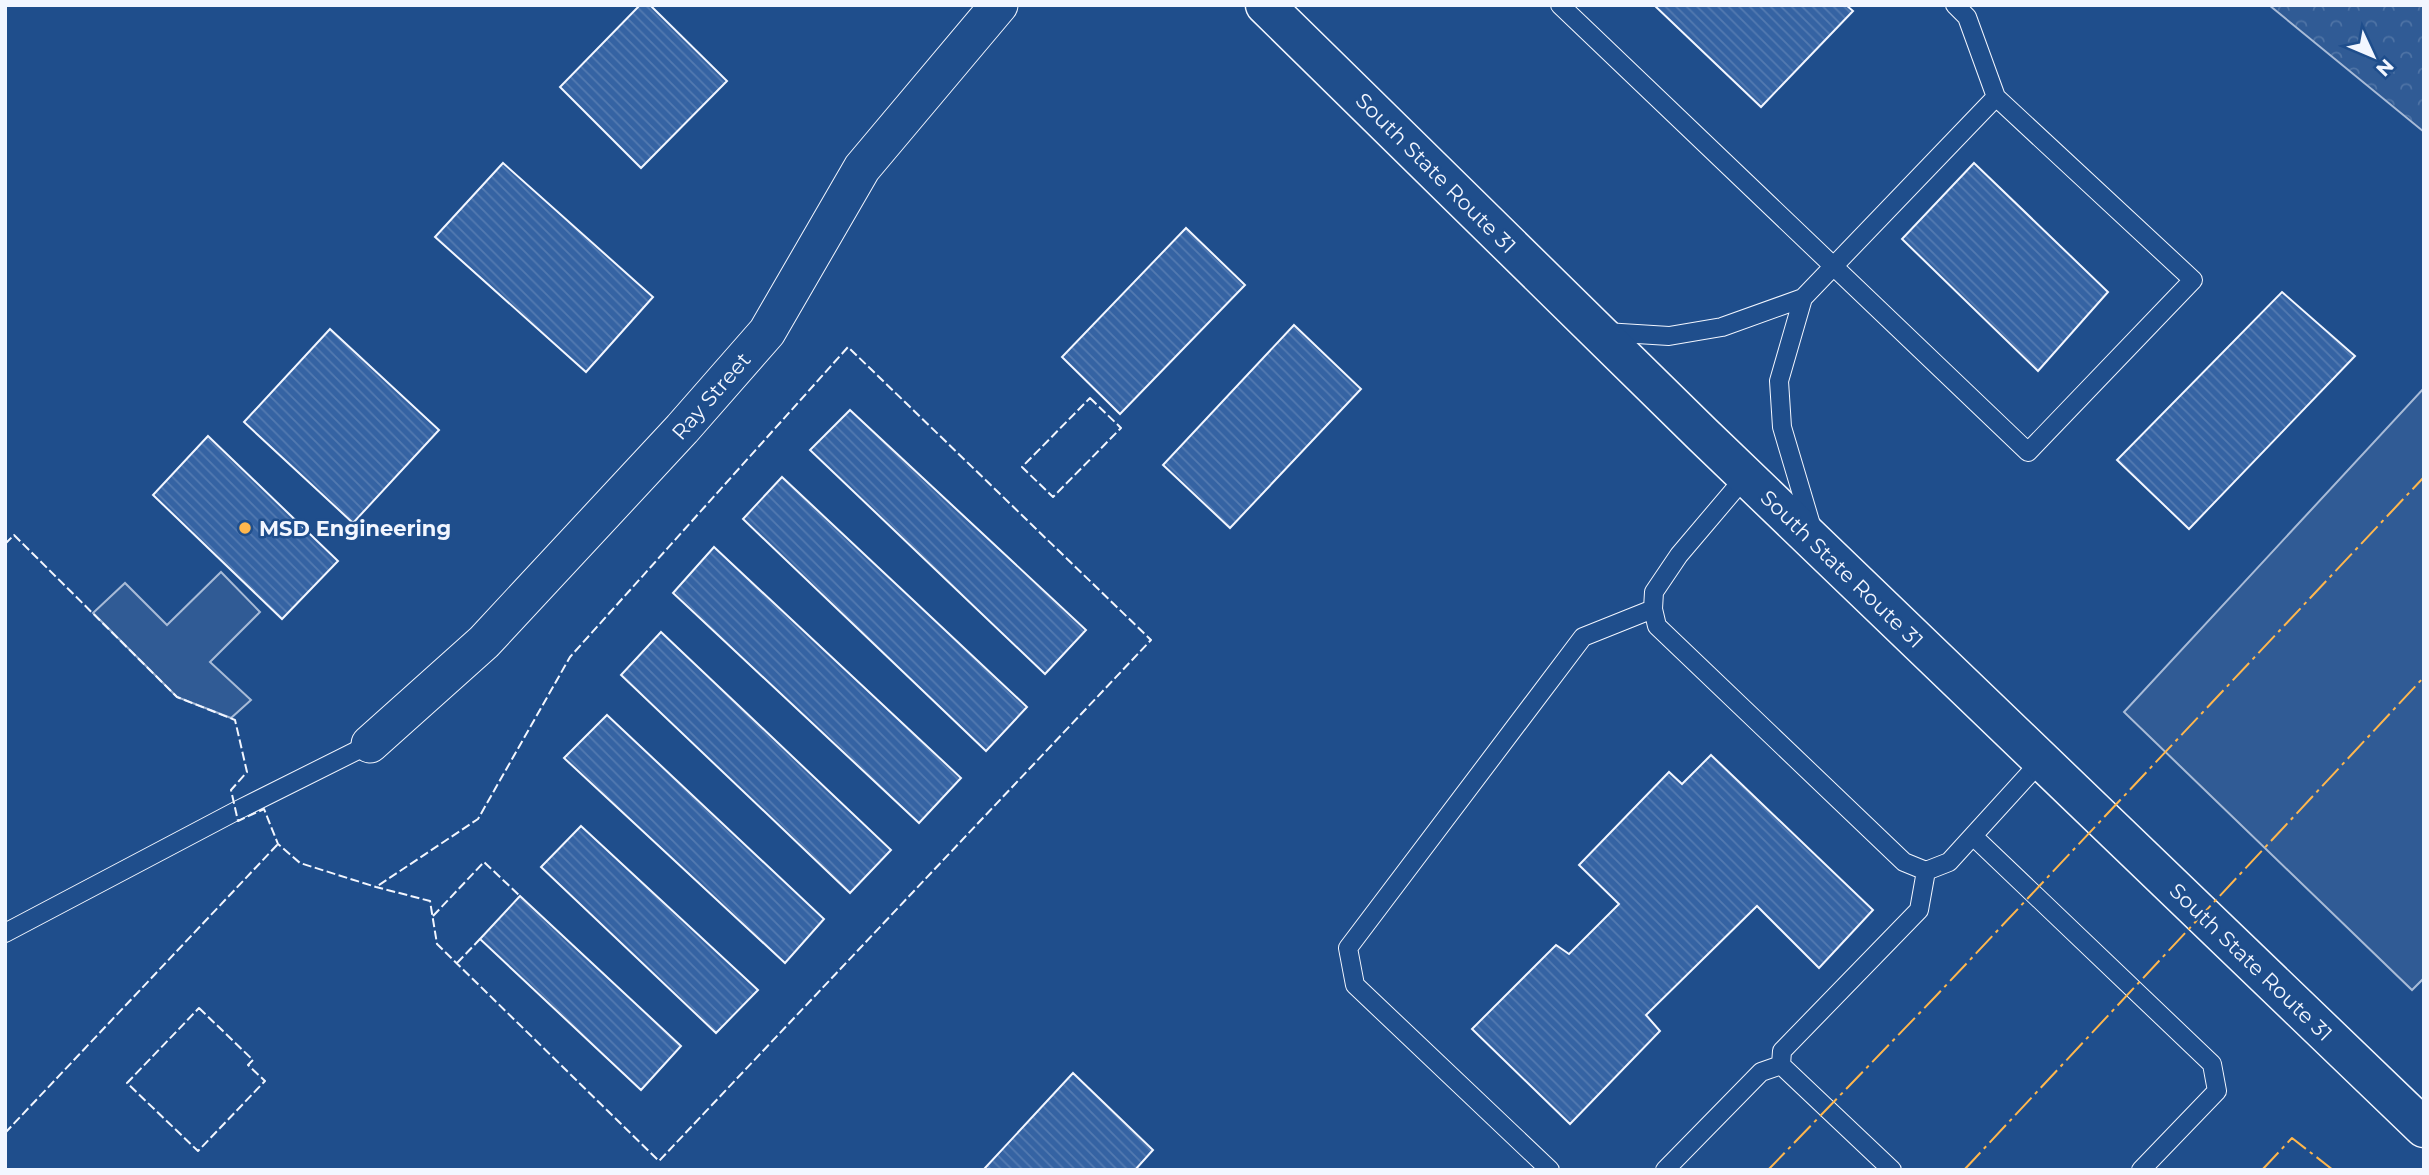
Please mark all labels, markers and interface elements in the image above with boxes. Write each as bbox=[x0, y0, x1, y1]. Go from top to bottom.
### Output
north arrow bbox=[2338, 21, 2408, 91]
text: N bbox=[2371, 54, 2398, 81]
street label: South State Route 31 bbox=[1351, 88, 1521, 258]
street label: Ray Street bbox=[666, 347, 756, 445]
street label: South State Route 31 bbox=[1755, 485, 1929, 653]
place label: MSD Engineering bbox=[259, 516, 451, 541]
marker: MSD Engineering bbox=[237, 520, 253, 536]
street label: South State Route 31 bbox=[2164, 878, 2338, 1046]

